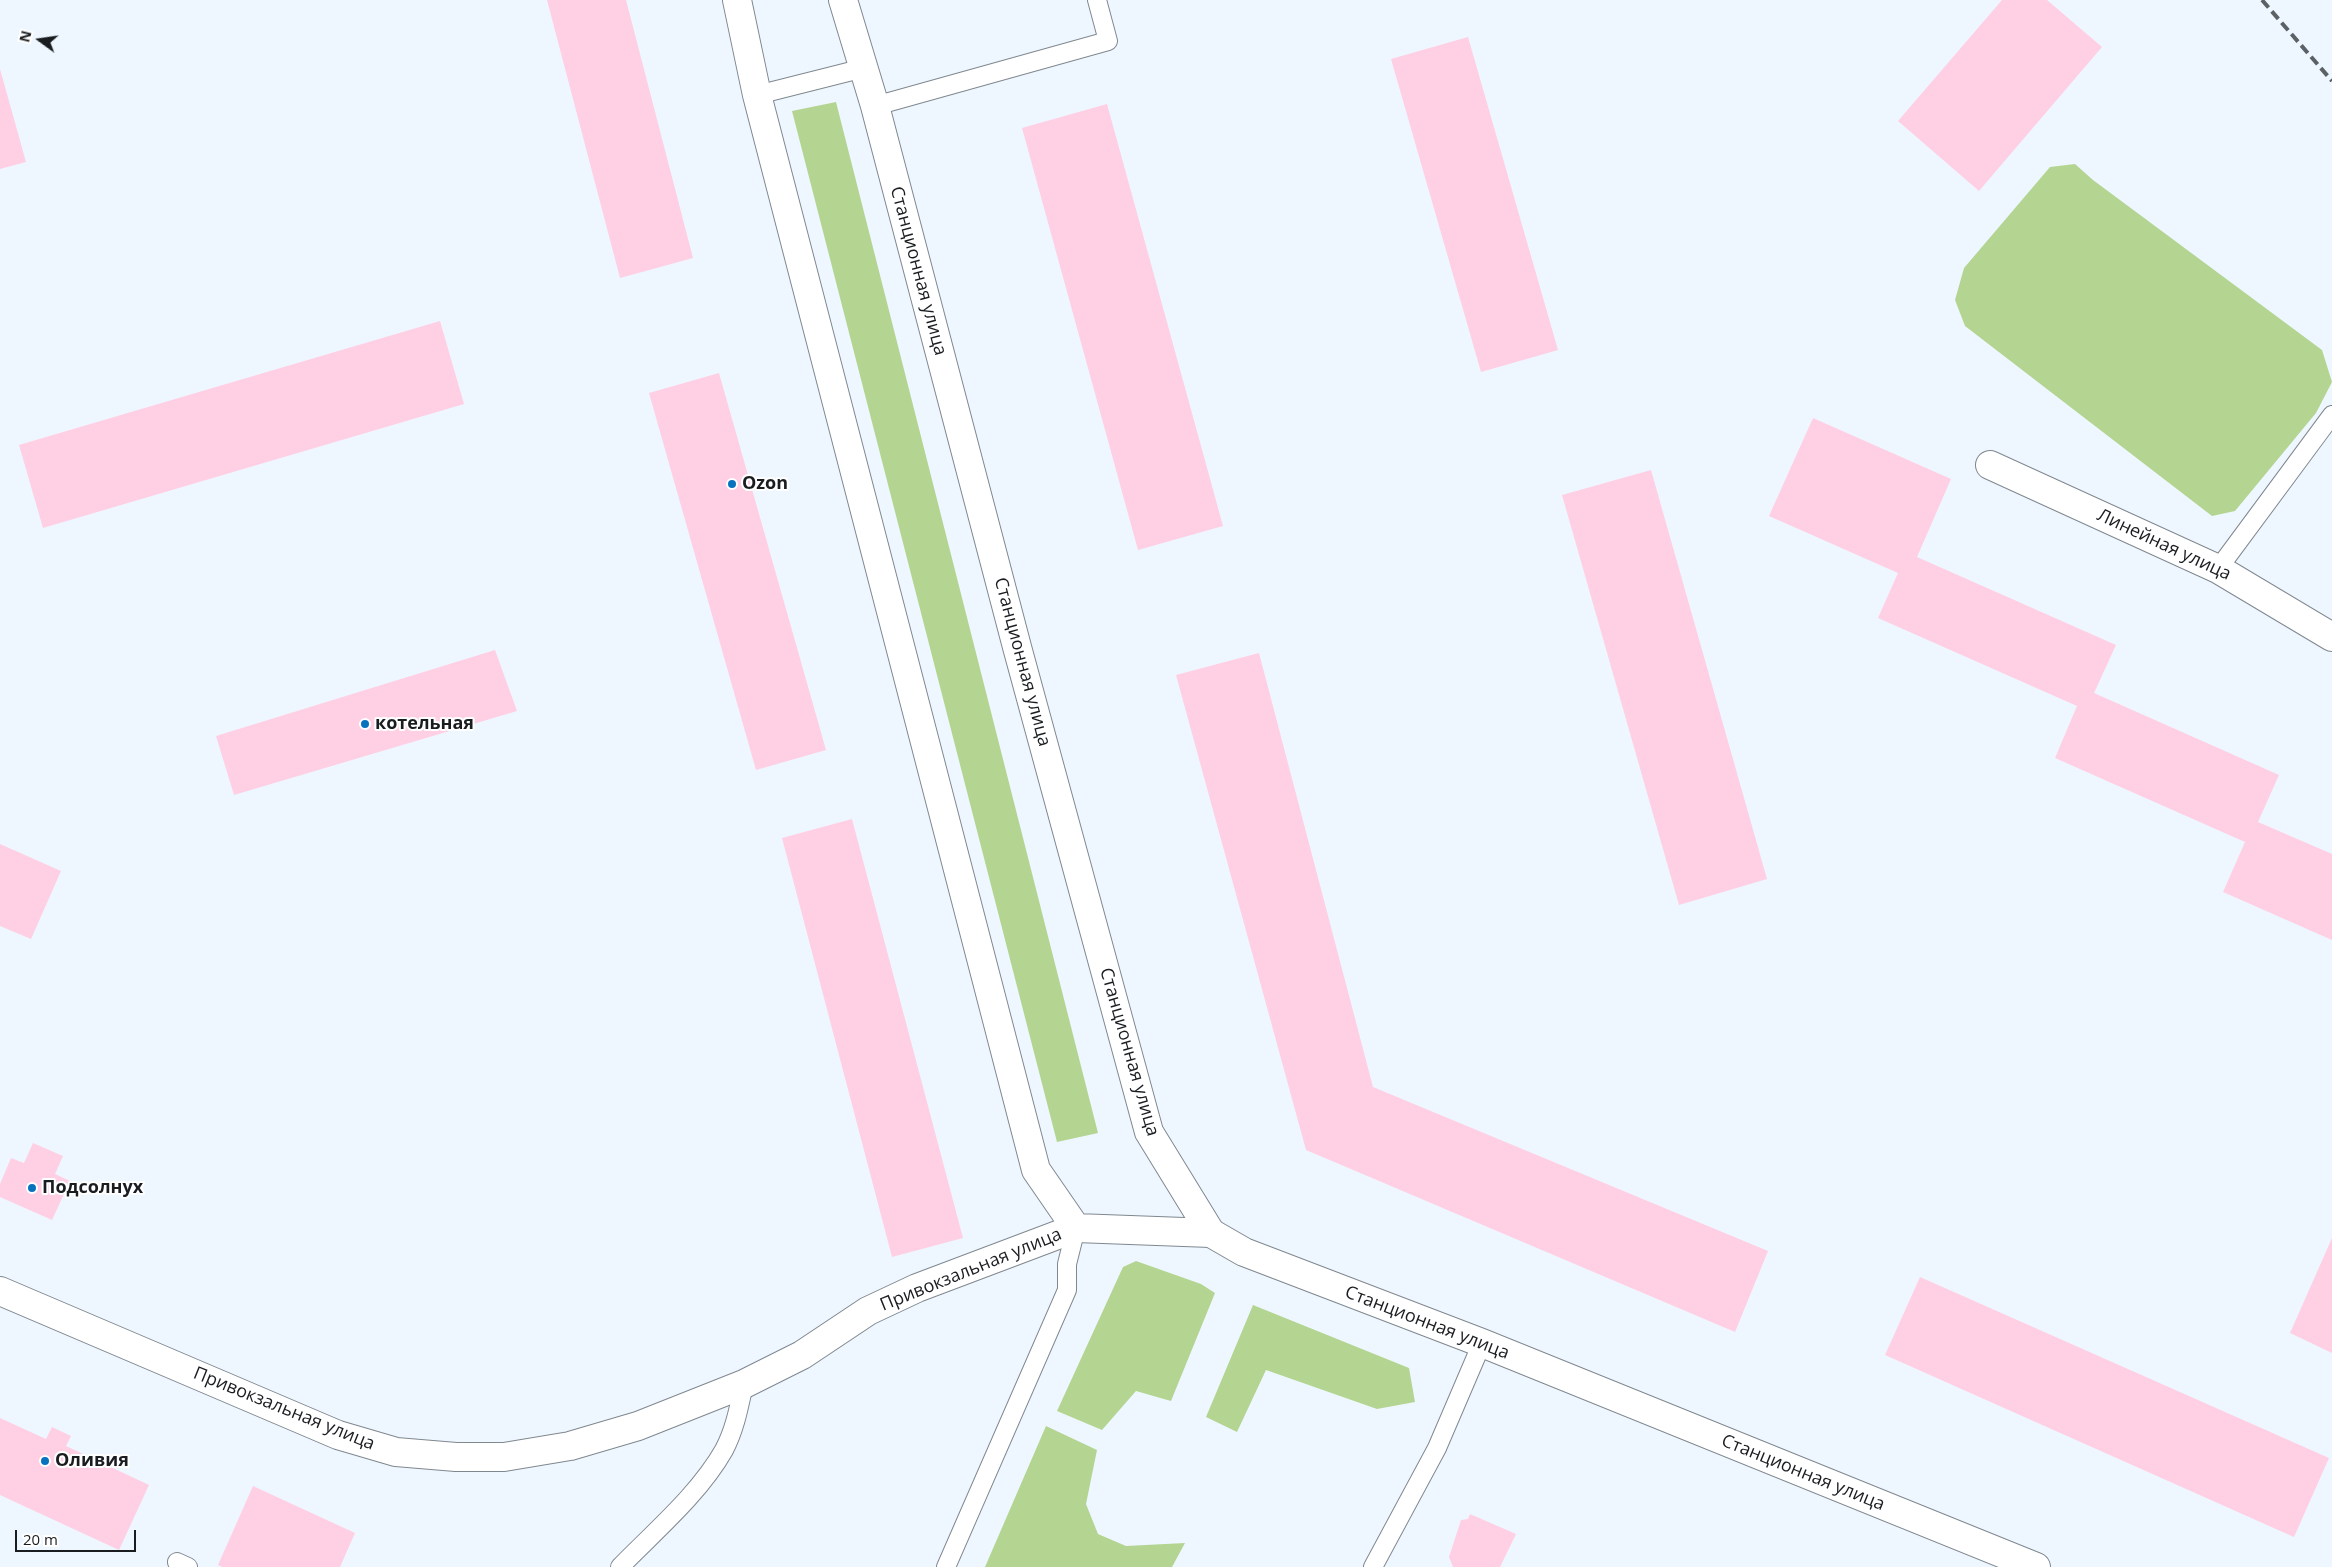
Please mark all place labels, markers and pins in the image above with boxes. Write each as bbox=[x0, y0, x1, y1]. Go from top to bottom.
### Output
place label: Ozon bbox=[742, 473, 788, 495]
marker: Ozon bbox=[726, 478, 738, 490]
place label: котельная bbox=[375, 713, 474, 735]
marker: котельная bbox=[359, 718, 371, 730]
place label: Подсолнух bbox=[42, 1177, 143, 1199]
marker: Подсолнух bbox=[26, 1182, 38, 1194]
place label: Оливия bbox=[55, 1450, 129, 1472]
marker: Оливия bbox=[39, 1455, 51, 1467]

